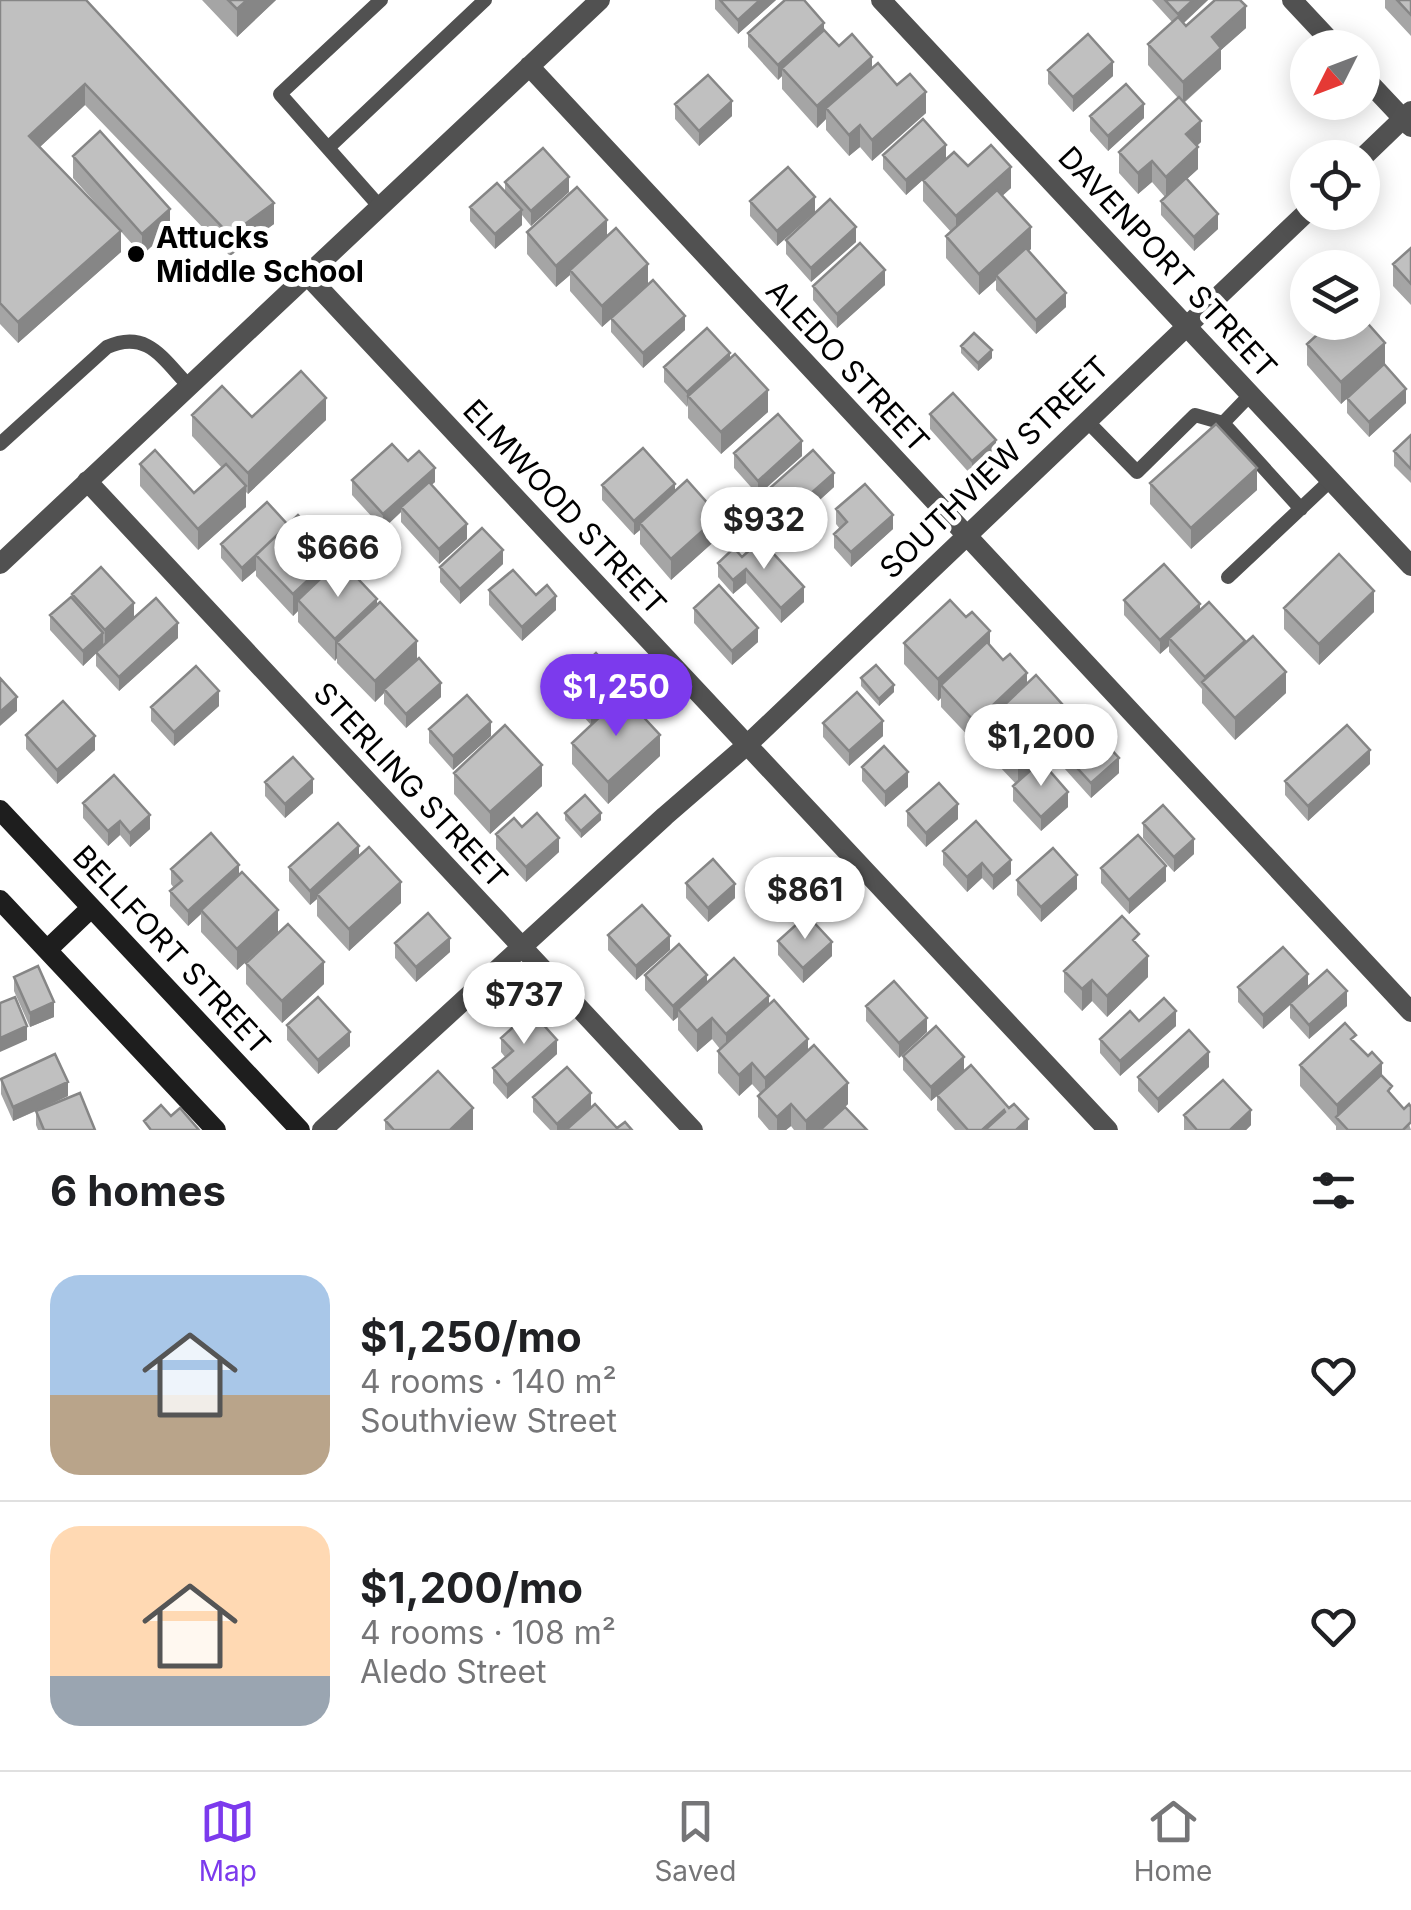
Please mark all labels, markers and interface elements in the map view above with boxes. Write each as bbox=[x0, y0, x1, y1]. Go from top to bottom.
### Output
north arrow bbox=[1290, 30, 1380, 120]
map controls bbox=[1290, 30, 1380, 340]
street label: DAVENPORT STREET bbox=[1051, 139, 1285, 385]
button: locate bbox=[1290, 140, 1380, 230]
place label: Attucks Middle School bbox=[156, 219, 364, 289]
marker: Attucks Middle School bbox=[125, 243, 147, 265]
button: layers bbox=[1290, 250, 1380, 340]
street label: ALEDO STREET bbox=[759, 273, 937, 459]
street label: SOUTHVIEW STREET bbox=[872, 348, 1116, 586]
street label: ELMWOOD STREET bbox=[456, 392, 674, 622]
pin: $932 bbox=[705, 487, 823, 572]
text: $932 bbox=[723, 500, 805, 539]
pin: $666 bbox=[279, 515, 397, 600]
text: $666 bbox=[296, 528, 380, 567]
pin: $1,250 bbox=[535, 654, 697, 739]
text: $1,250 bbox=[562, 667, 670, 706]
street label: STERLING STREET bbox=[307, 675, 515, 895]
pin: $1,200 bbox=[960, 704, 1122, 789]
text: $1,200 bbox=[987, 717, 1095, 756]
street label: BELLFORT STREET bbox=[66, 838, 278, 1062]
pin: $861 bbox=[746, 857, 864, 942]
text: $861 bbox=[767, 870, 843, 909]
pin: $737 bbox=[465, 962, 583, 1047]
text: $737 bbox=[485, 975, 563, 1014]
icon: filters bbox=[1306, 1163, 1361, 1218]
text: 6 homes bbox=[50, 1165, 226, 1216]
text: $1,250/mo bbox=[360, 1311, 582, 1362]
icon: home bbox=[130, 1315, 250, 1435]
icon: heart bbox=[1306, 1348, 1361, 1403]
text: 4 rooms · 140 m² bbox=[360, 1362, 617, 1401]
text: Southview Street bbox=[360, 1401, 617, 1440]
text: $1,200/mo bbox=[360, 1562, 583, 1613]
icon: home bbox=[130, 1566, 250, 1686]
icon: heart bbox=[1306, 1599, 1361, 1654]
text: 4 rooms · 108 m² bbox=[360, 1613, 616, 1652]
text: Aledo Street bbox=[360, 1652, 547, 1691]
tab: Map bbox=[199, 1794, 257, 1888]
tab: Saved bbox=[654, 1794, 736, 1888]
tab: Home bbox=[1134, 1794, 1212, 1888]

